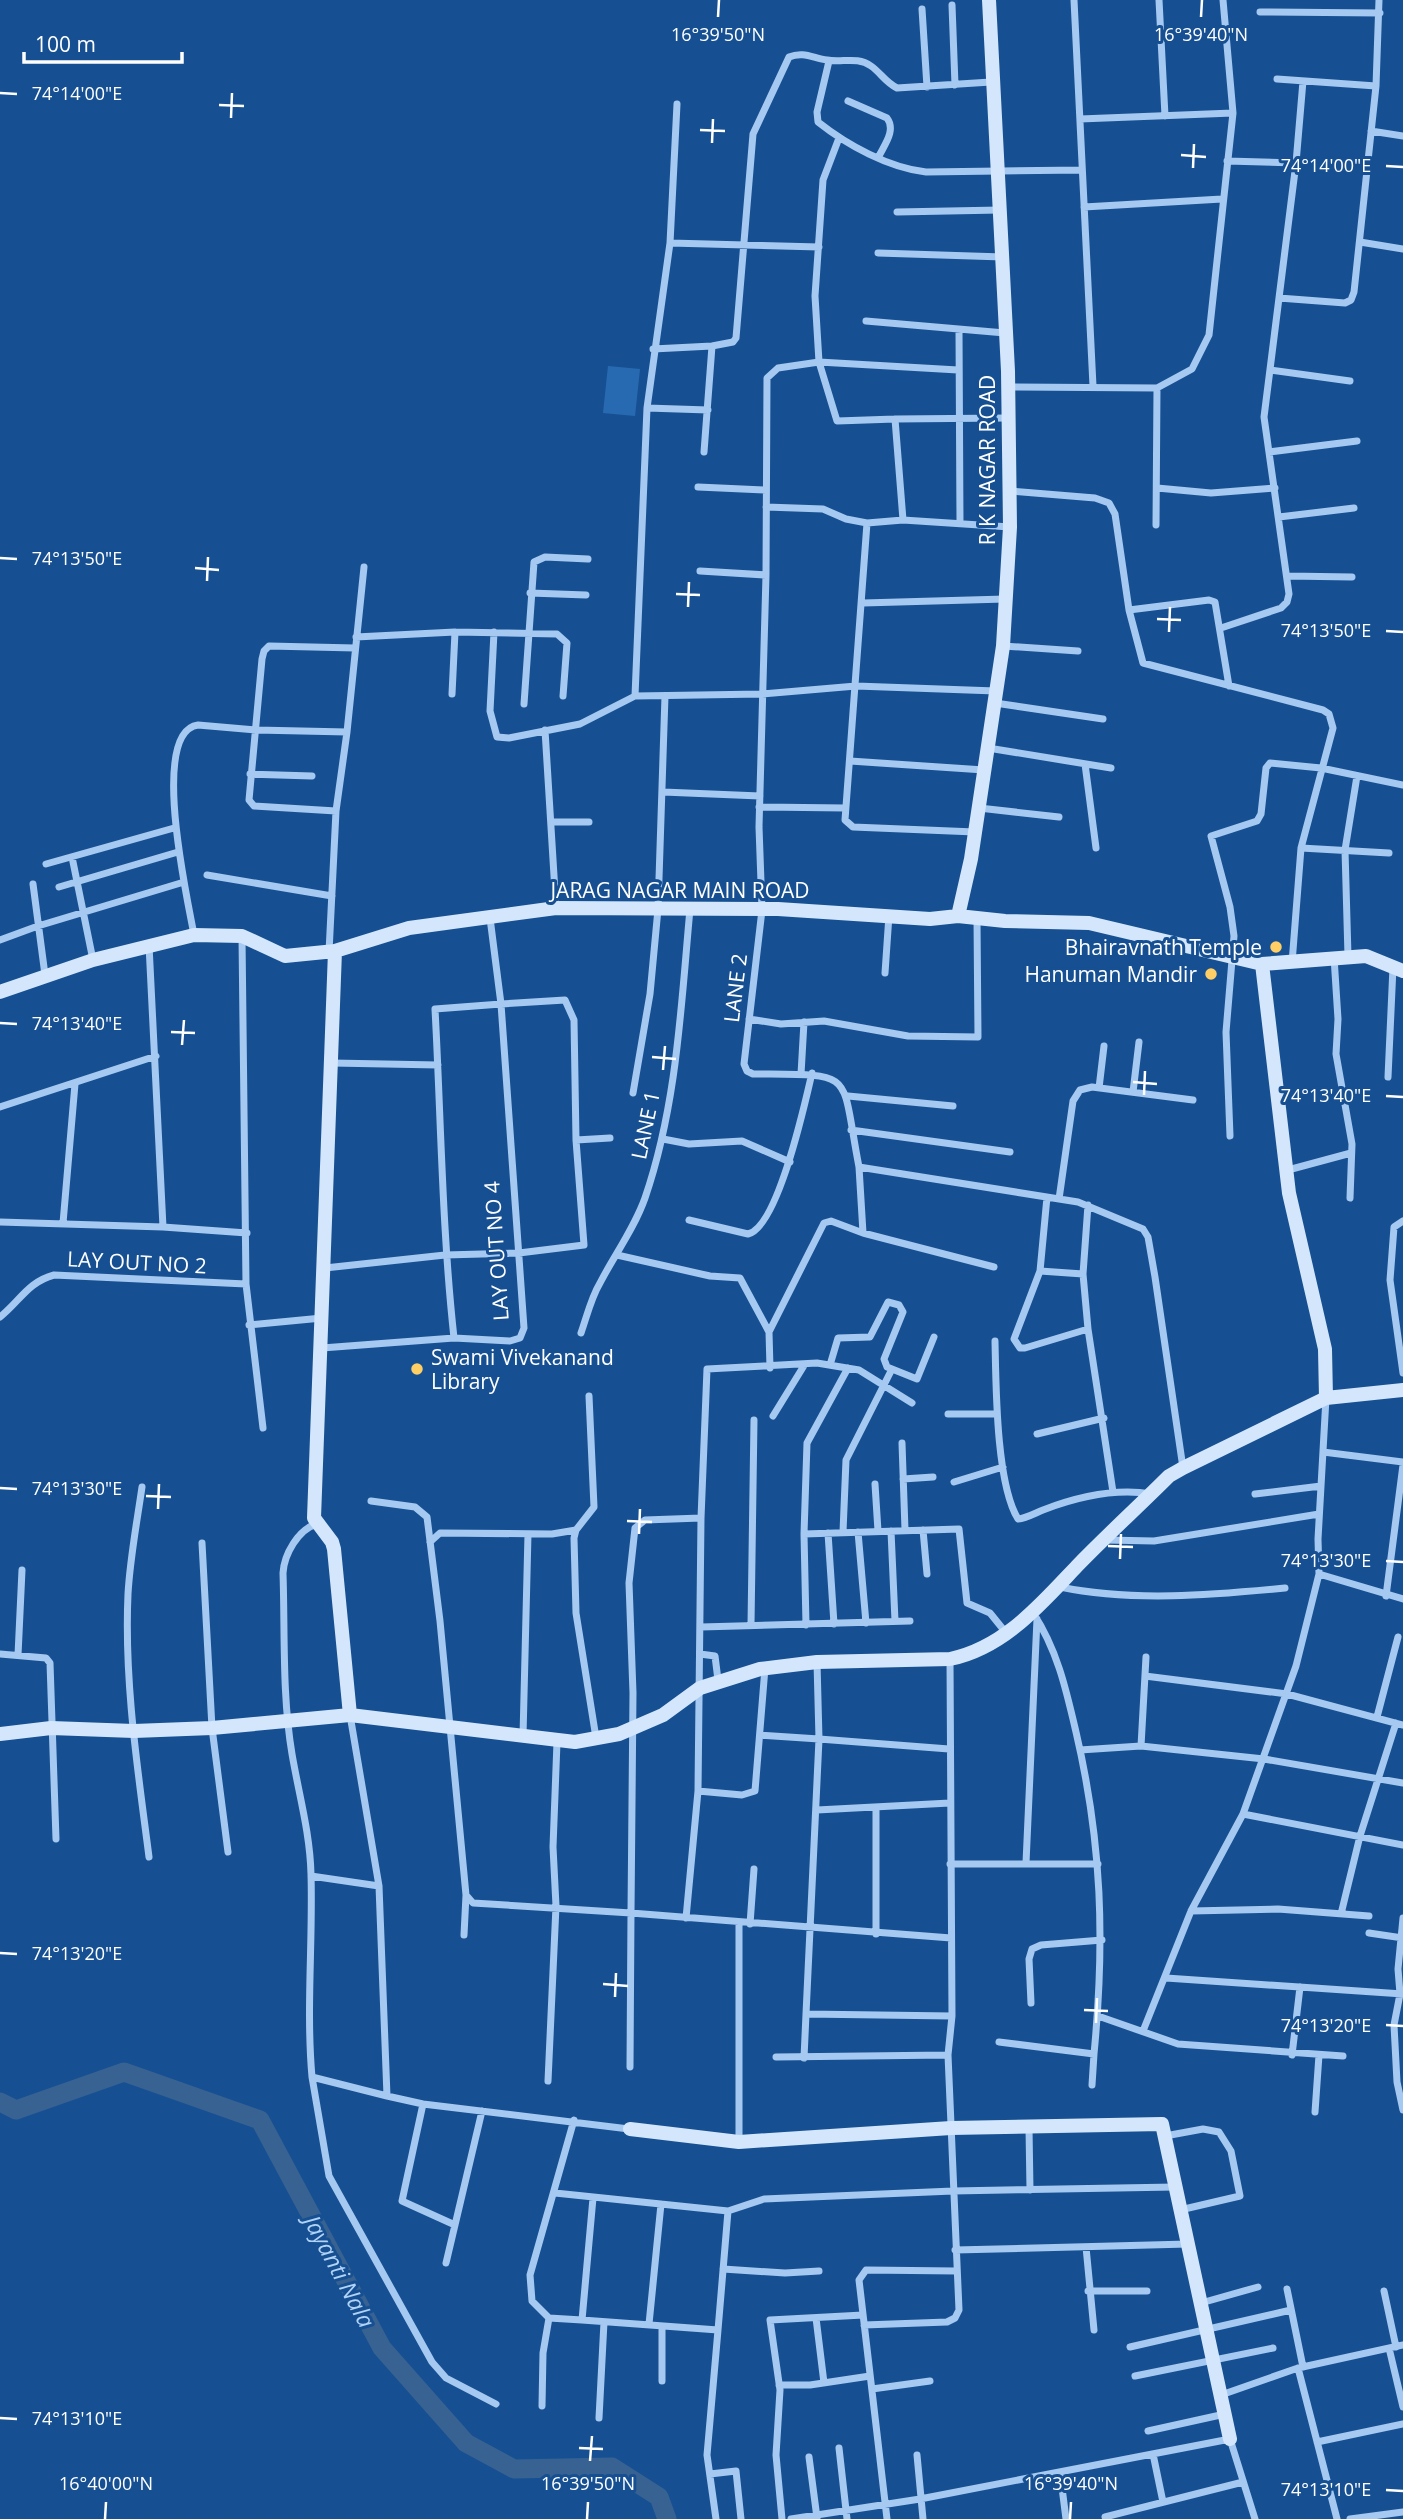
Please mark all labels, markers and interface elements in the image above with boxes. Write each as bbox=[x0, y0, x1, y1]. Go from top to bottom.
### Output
scale bar bbox=[24, 21, 182, 65]
text: 16°39'50"N bbox=[671, 22, 765, 46]
text: 16°39'40"N bbox=[1154, 22, 1248, 46]
text: 100 m bbox=[35, 30, 96, 58]
text: 74°14'00"E bbox=[32, 81, 122, 105]
text: 74°14'00"E bbox=[1281, 153, 1371, 177]
street label: R K NAGAR ROAD bbox=[973, 375, 1001, 545]
text: 74°13'50"E bbox=[32, 546, 122, 570]
text: 74°13'50"E bbox=[1281, 618, 1371, 642]
street label: JARAG NAGAR MAIN ROAD bbox=[548, 876, 810, 904]
place label: Bhairavnath Temple bbox=[1065, 933, 1262, 961]
marker: Bhairavnath Temple bbox=[1268, 939, 1284, 955]
street label: LANE 2 bbox=[717, 952, 753, 1024]
place label: Hanuman Mandir bbox=[1024, 960, 1197, 988]
marker: Hanuman Mandir bbox=[1203, 966, 1219, 982]
text: 74°13'40"E bbox=[32, 1011, 122, 1035]
text: 74°13'40"E bbox=[1281, 1083, 1371, 1107]
street label: LANE 1 bbox=[624, 1088, 666, 1162]
street label: LAY OUT NO 4 bbox=[477, 1180, 515, 1322]
street label: LAY OUT NO 2 bbox=[67, 1244, 207, 1280]
place label: Swami Vivekanand Library bbox=[431, 1343, 614, 1395]
marker: Swami Vivekanand Library bbox=[409, 1361, 425, 1377]
text: 74°13'30"E bbox=[32, 1476, 122, 1500]
text: 74°13'30"E bbox=[1281, 1548, 1371, 1572]
text: 74°13'20"E bbox=[32, 1941, 122, 1965]
text: 74°13'20"E bbox=[1281, 2013, 1371, 2037]
water label: Jayanti Nala bbox=[295, 2205, 383, 2333]
text: 74°13'10"E bbox=[32, 2406, 122, 2430]
text: 16°40'00"N bbox=[59, 2471, 153, 2495]
text: 16°39'50"N bbox=[541, 2471, 635, 2495]
text: 16°39'40"N bbox=[1024, 2471, 1118, 2495]
text: 74°13'10"E bbox=[1281, 2477, 1371, 2501]

